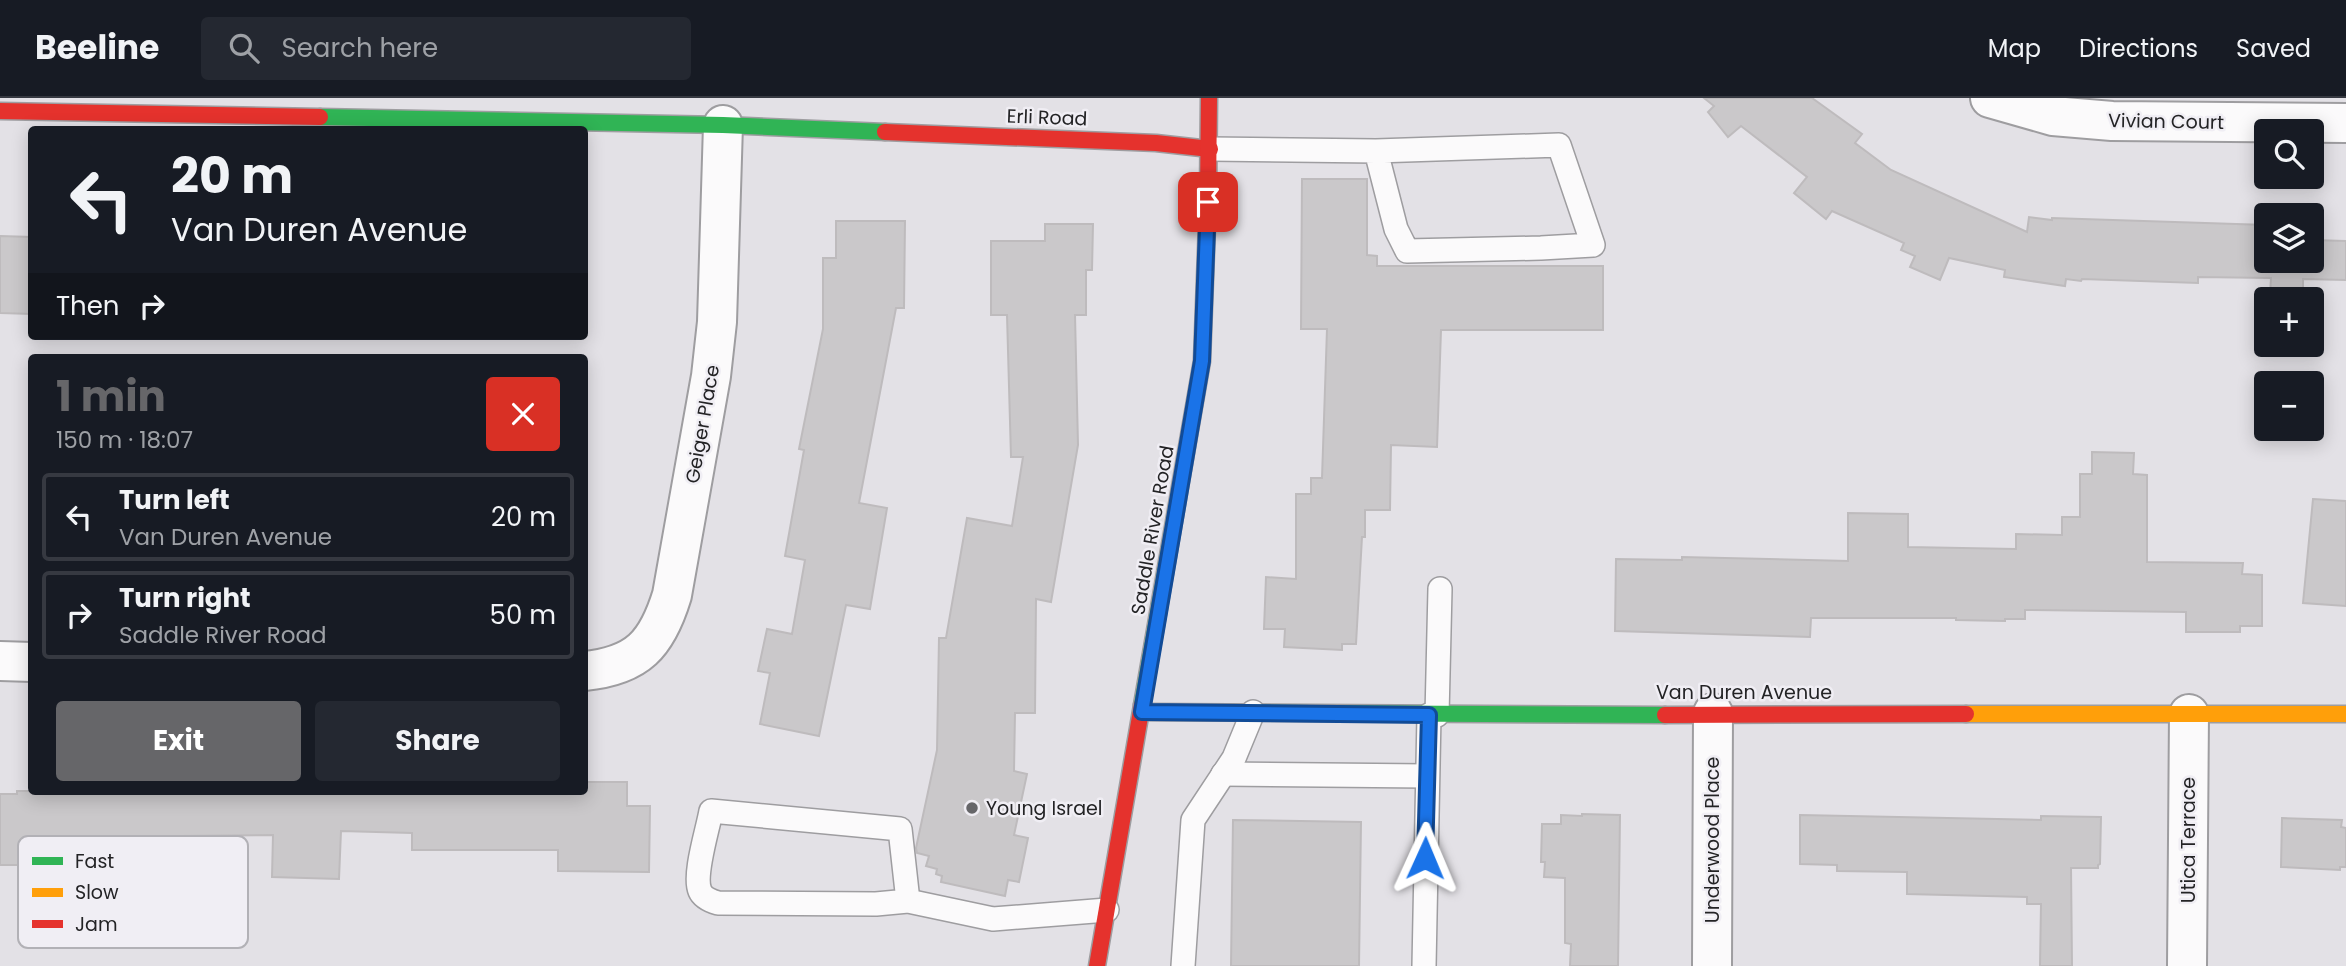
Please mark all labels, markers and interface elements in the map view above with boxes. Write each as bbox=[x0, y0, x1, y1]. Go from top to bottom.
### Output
search box bbox=[201, 17, 691, 80]
text: Beeline bbox=[35, 24, 159, 71]
icon: search bbox=[225, 29, 263, 67]
text: Search here bbox=[281, 30, 438, 66]
text: Map bbox=[1988, 32, 2041, 65]
text: Directions bbox=[2079, 32, 2198, 65]
text: Saved bbox=[2236, 32, 2311, 65]
street label: Erli Road bbox=[1006, 103, 1088, 132]
street label: Vivian Court bbox=[2108, 107, 2224, 136]
map controls bbox=[2254, 119, 2324, 441]
button: search bbox=[2254, 119, 2324, 189]
text: 20 m bbox=[171, 142, 293, 210]
icon: left bbox=[56, 154, 147, 245]
pin bbox=[1178, 172, 1238, 232]
icon: arrive bbox=[1189, 183, 1227, 221]
button: layers bbox=[2254, 203, 2324, 273]
text: Van Duren Avenue bbox=[171, 207, 467, 252]
icon: right bbox=[133, 287, 171, 325]
button: + bbox=[2254, 287, 2324, 357]
text: Then bbox=[56, 288, 119, 324]
street label: Geiger Place bbox=[679, 363, 726, 485]
text: 1 min bbox=[56, 367, 166, 426]
button: − bbox=[2254, 371, 2324, 441]
button: close bbox=[486, 377, 560, 451]
text: 150 m · 18:07 bbox=[56, 424, 193, 456]
street label: Saddle River Road bbox=[1124, 443, 1181, 617]
text: Turn left bbox=[119, 482, 230, 518]
icon: left bbox=[60, 498, 98, 536]
text: 20 m bbox=[491, 499, 556, 535]
text: Van Duren Avenue bbox=[119, 521, 332, 553]
text: Turn right bbox=[119, 580, 251, 616]
icon: right bbox=[60, 596, 98, 634]
text: 50 m bbox=[490, 597, 556, 633]
text: Saddle River Road bbox=[119, 619, 327, 651]
street label: Van Duren Avenue bbox=[1656, 679, 1832, 706]
button: Exit bbox=[56, 701, 301, 781]
button: Share bbox=[315, 701, 560, 781]
street label: Underwood Place bbox=[1699, 757, 1726, 923]
street label: Utica Terrace bbox=[2175, 777, 2202, 903]
place label: Young Israel bbox=[986, 795, 1102, 822]
marker: Young Israel bbox=[964, 800, 980, 816]
position arrow bbox=[1388, 821, 1462, 895]
legend bbox=[18, 836, 248, 948]
text: Fast bbox=[75, 848, 114, 875]
text: Slow bbox=[75, 879, 119, 906]
text: Jam bbox=[75, 911, 117, 938]

